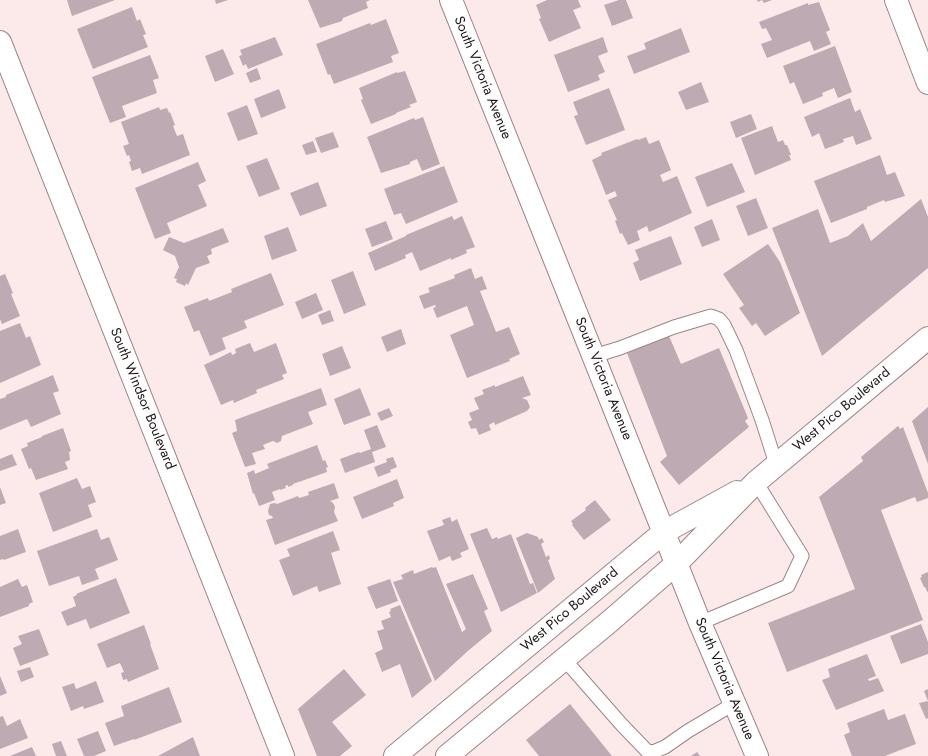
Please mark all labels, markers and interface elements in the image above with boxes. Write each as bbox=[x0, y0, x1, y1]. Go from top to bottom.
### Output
street label: South Victoria Avenue bbox=[450, 14, 514, 142]
street label: South Victoria Avenue bbox=[571, 315, 635, 443]
street label: South Windsor Boulevard bbox=[106, 326, 178, 472]
street label: West Pico Boulevard bbox=[790, 364, 894, 456]
street label: West Pico Boulevard bbox=[518, 564, 622, 656]
street label: South Victoria Avenue bbox=[691, 615, 757, 743]

